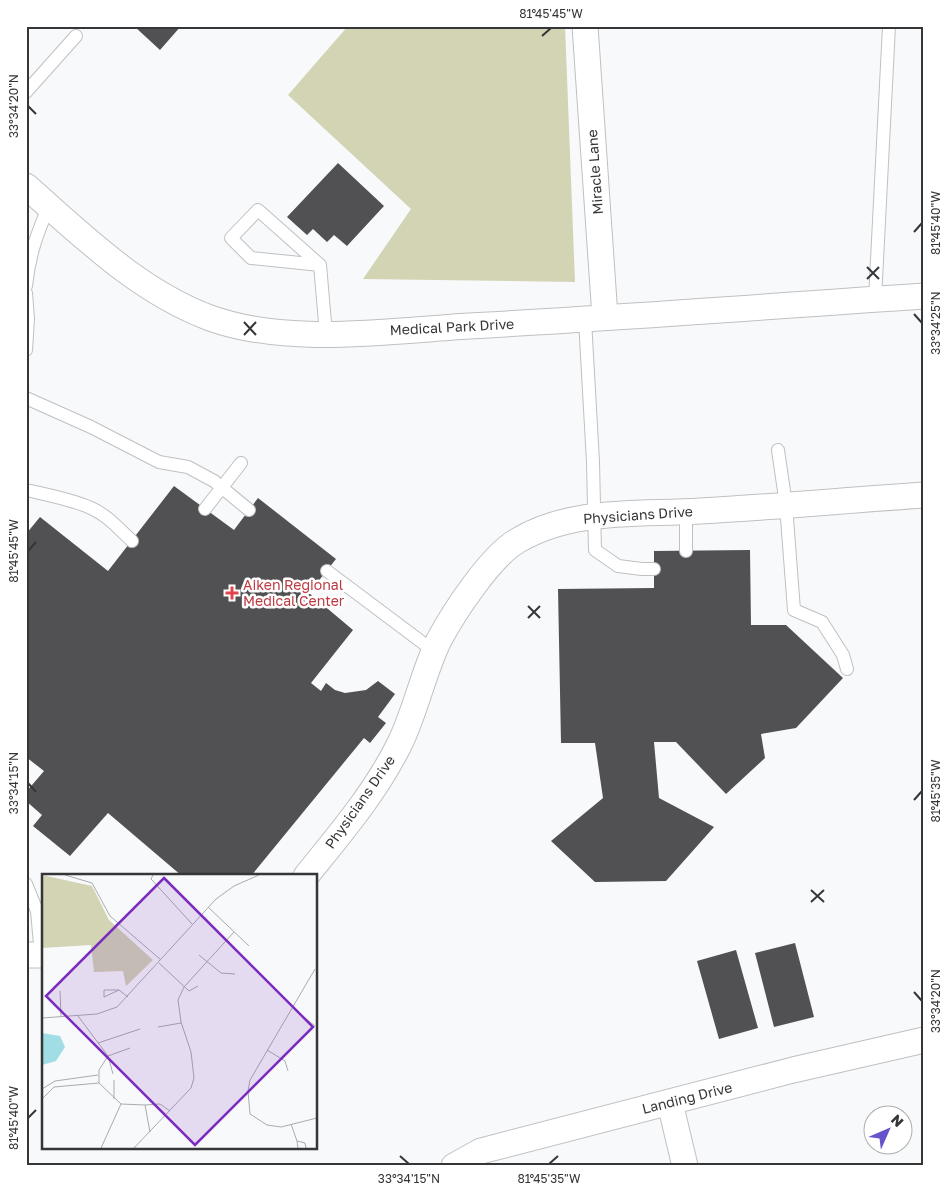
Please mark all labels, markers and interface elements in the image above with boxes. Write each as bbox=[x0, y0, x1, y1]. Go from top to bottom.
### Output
text: 81°45'45"W bbox=[519, 6, 583, 21]
text: 33°34'20"N bbox=[6, 74, 21, 138]
street label: Miracle Lane bbox=[583, 129, 606, 215]
text: 81°45'40"W bbox=[928, 191, 943, 255]
text: 33°34'25"N bbox=[928, 291, 943, 355]
street label: Medical Park Drive bbox=[389, 315, 515, 338]
street label: Physicians Drive bbox=[582, 502, 693, 527]
text: 81°45'45"W bbox=[6, 519, 21, 583]
place label: Aiken Regional Medical Center bbox=[243, 576, 345, 609]
marker: Aiken Regional Medical Center bbox=[225, 586, 239, 600]
text: 33°34'15"N bbox=[6, 752, 21, 814]
street label: Physicians Drive bbox=[321, 752, 398, 852]
text: 81°45'35"W bbox=[928, 759, 943, 823]
inset map bbox=[42, 874, 318, 1150]
text: 33°34'20"N bbox=[928, 969, 943, 1033]
street label: Landing Drive bbox=[640, 1078, 734, 1117]
text: 81°45'40"W bbox=[6, 1086, 21, 1150]
north arrow bbox=[862, 1104, 912, 1154]
text: N bbox=[888, 1111, 907, 1130]
text: 33°34'15"N bbox=[378, 1171, 440, 1186]
text: 81°45'35"W bbox=[517, 1171, 581, 1186]

